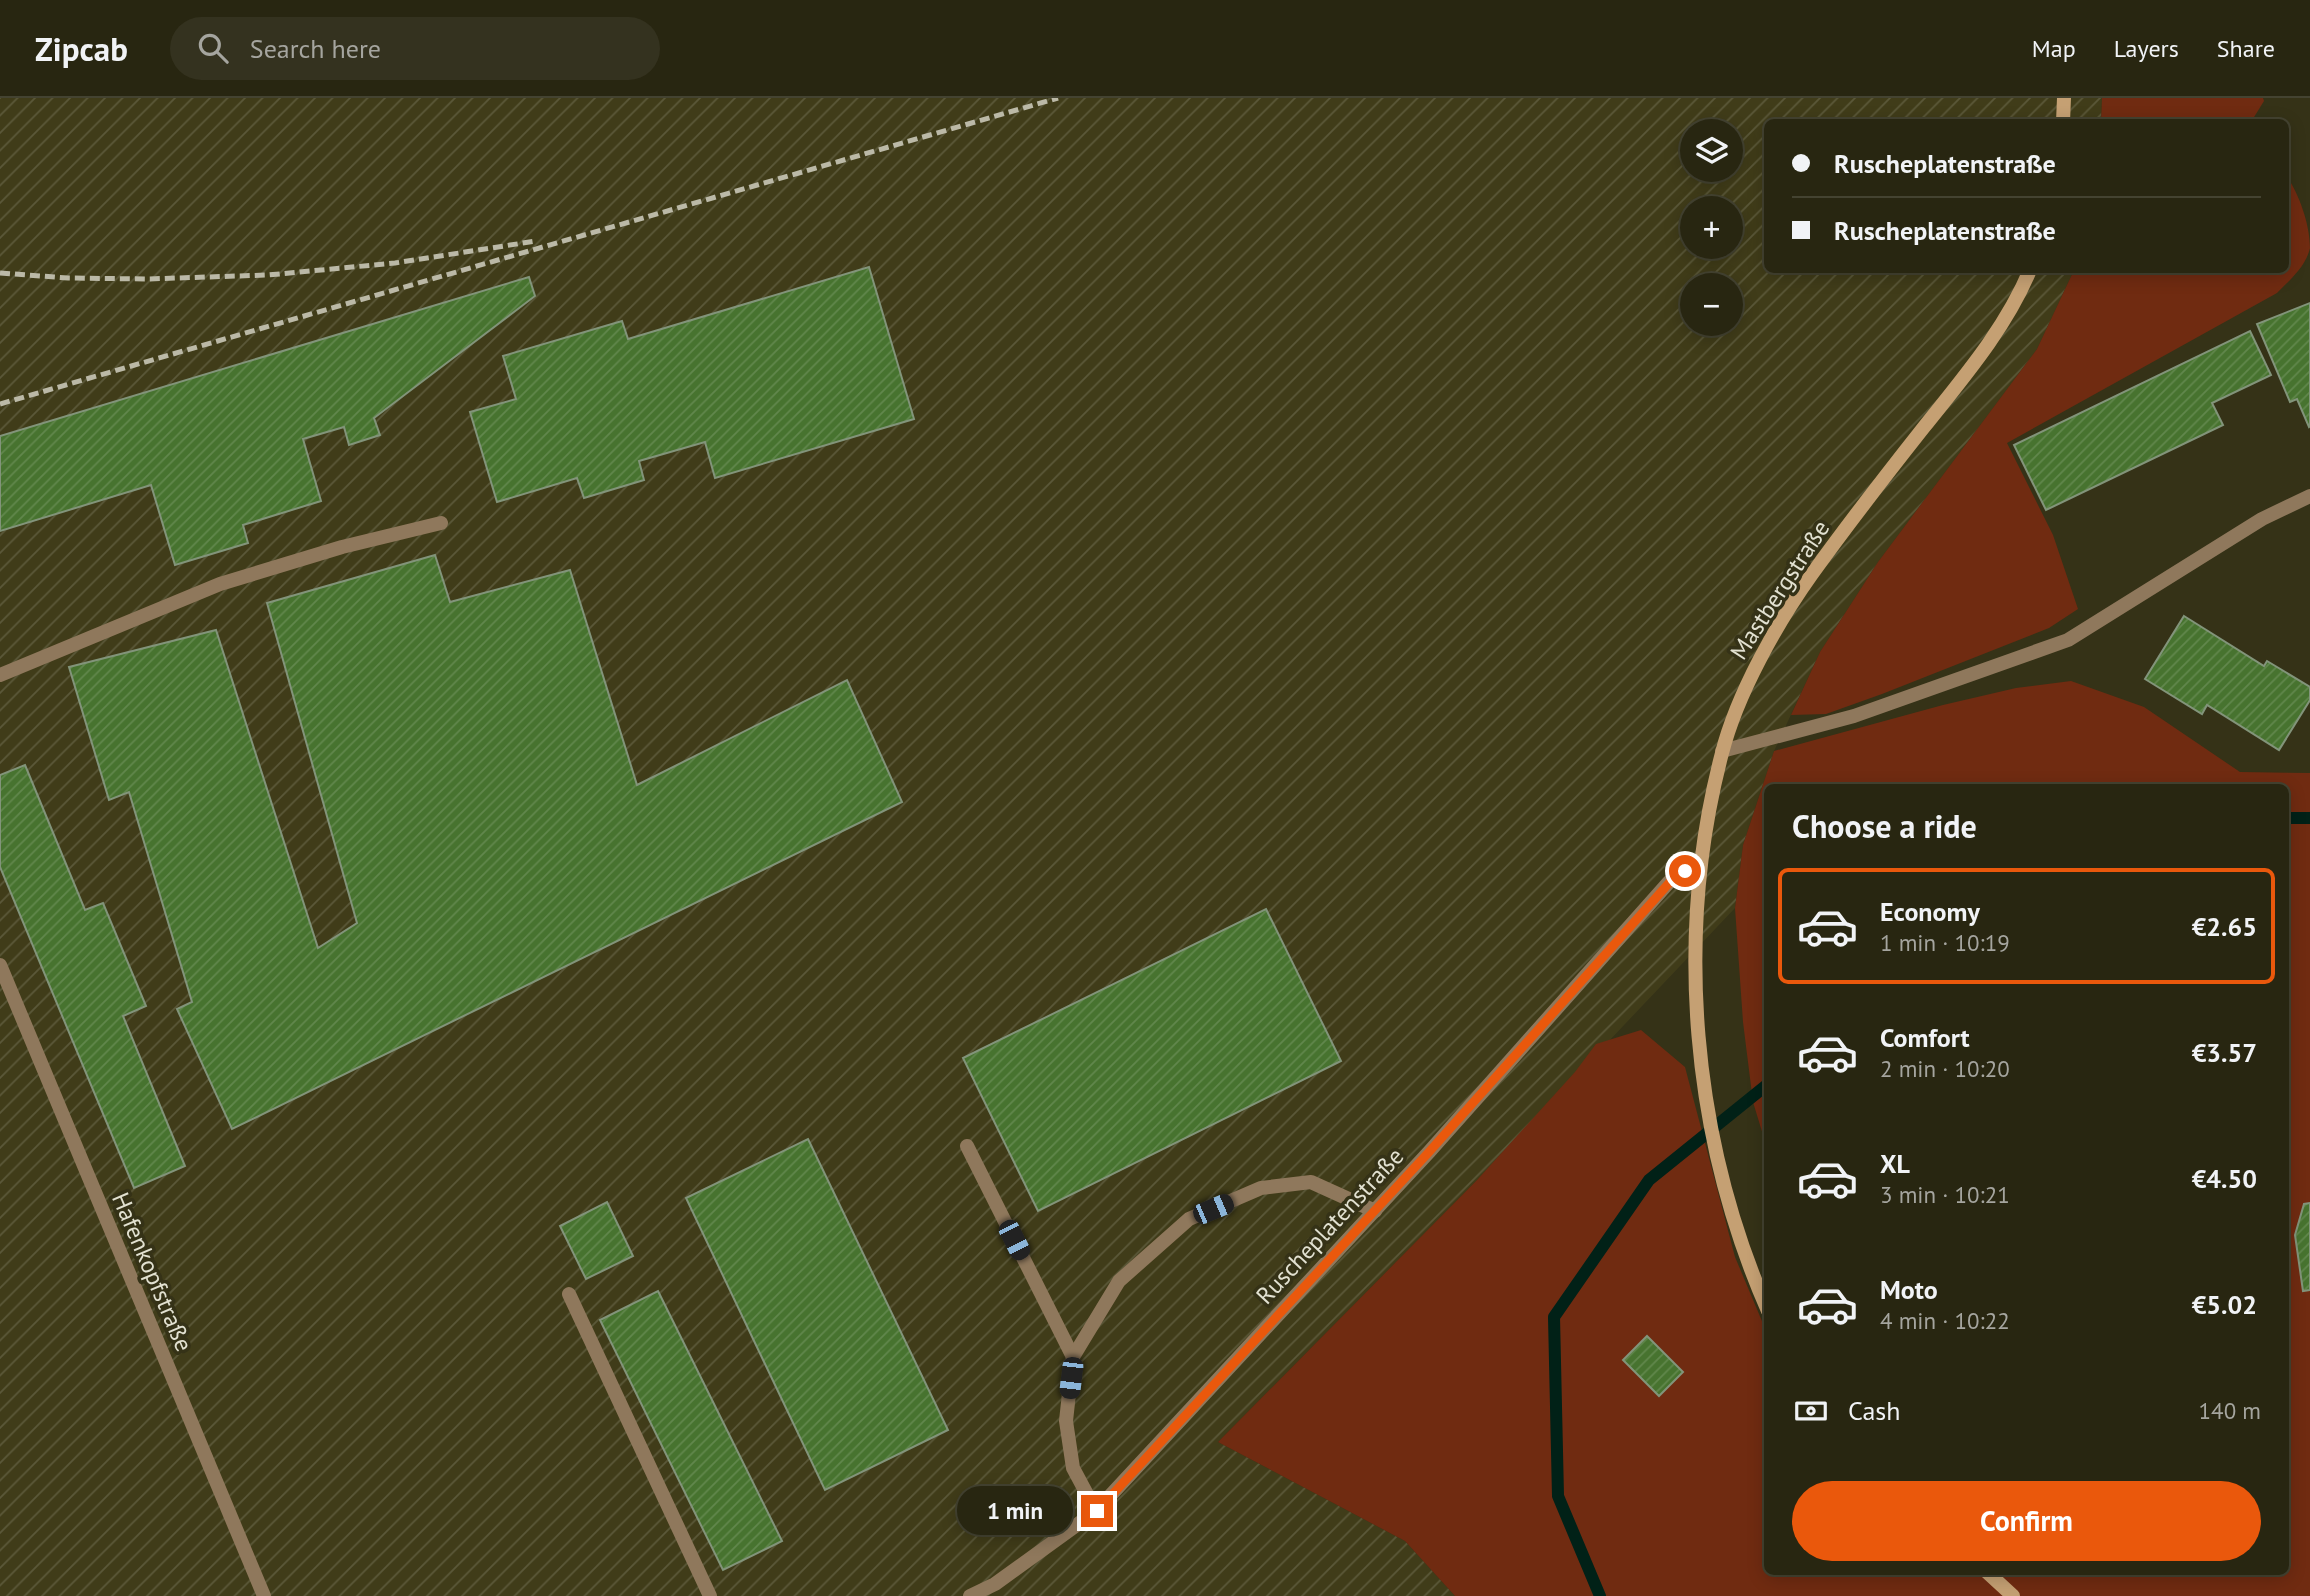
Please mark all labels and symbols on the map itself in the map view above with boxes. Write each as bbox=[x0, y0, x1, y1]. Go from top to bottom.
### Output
street label: Mastbergstraße bbox=[1723, 514, 1836, 665]
route start bbox=[1669, 855, 1701, 887]
street label: Ruscheplatenstraße bbox=[1249, 1141, 1410, 1310]
street label: Hafenkopfstraße bbox=[105, 1188, 200, 1356]
car bbox=[1190, 1191, 1237, 1227]
car bbox=[996, 1217, 1033, 1263]
car bbox=[1059, 1356, 1084, 1400]
callout: 1 min bbox=[957, 1486, 1072, 1536]
route end bbox=[1081, 1495, 1113, 1527]

